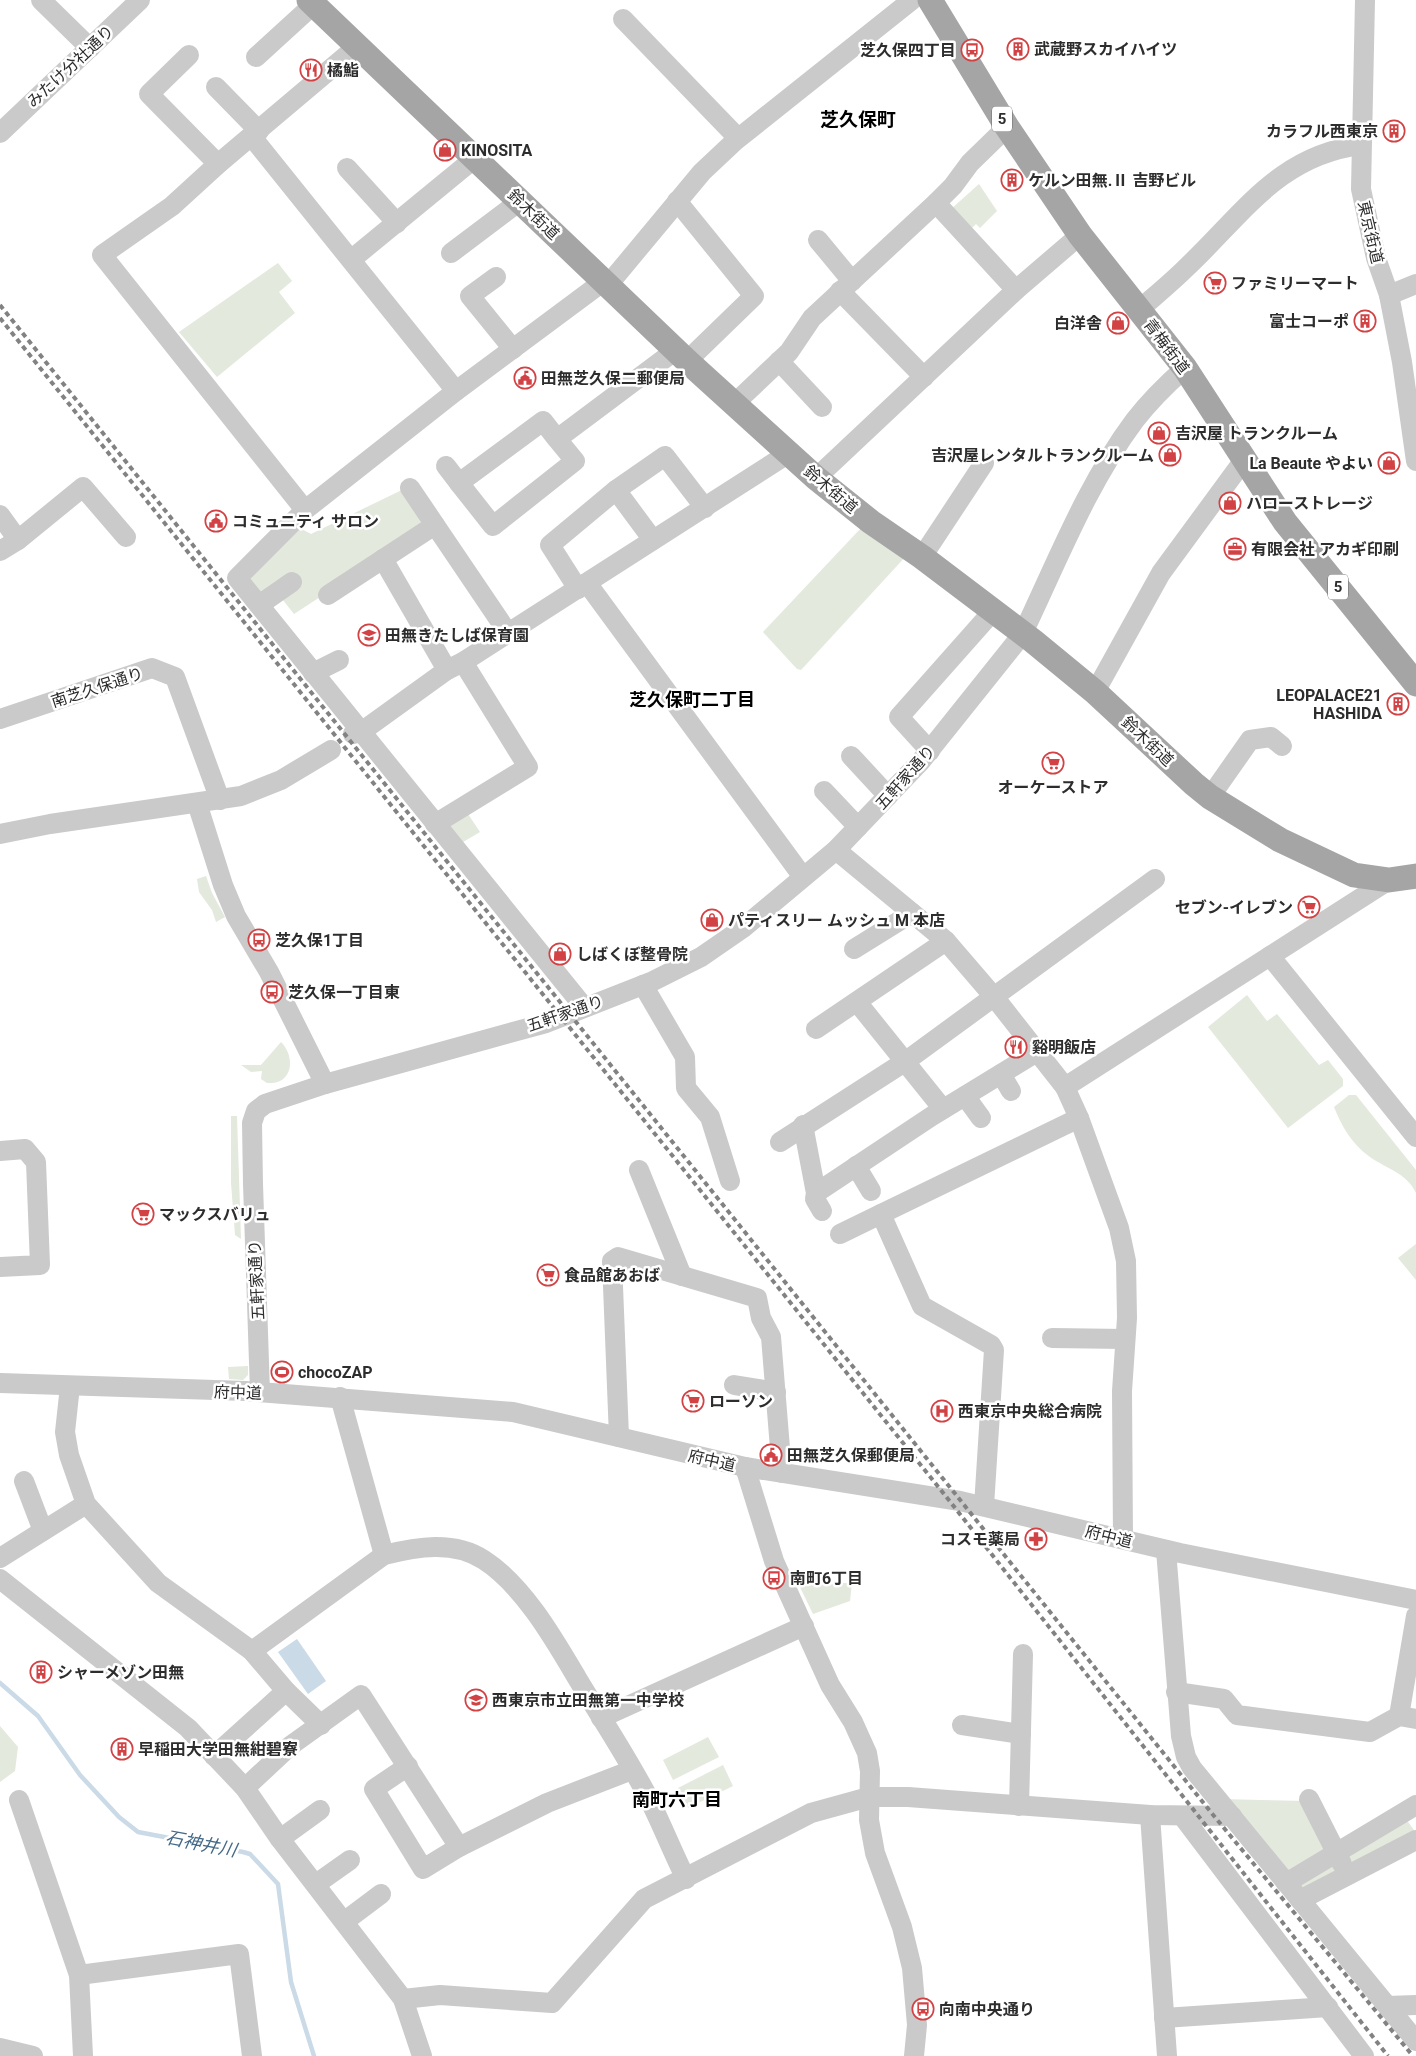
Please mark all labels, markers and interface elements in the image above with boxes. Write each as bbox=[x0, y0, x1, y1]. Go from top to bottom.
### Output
street label: みたけ分社通り bbox=[23, 21, 118, 112]
building icon: 武蔵野スカイハイツ bbox=[1006, 37, 1030, 61]
bus stop icon: 芝久保四丁目 bbox=[960, 38, 984, 62]
place label: 武蔵野スカイハイツ bbox=[1034, 40, 1177, 59]
place label: 芝久保四丁目 bbox=[860, 41, 956, 60]
restaurant icon: 橘鮨 bbox=[299, 58, 323, 82]
place label: 橘鮨 bbox=[327, 61, 359, 80]
road number: 5 bbox=[992, 106, 1012, 132]
district label: 芝久保町 bbox=[820, 108, 896, 131]
building icon: カラフル西東京 bbox=[1382, 119, 1406, 143]
place label: カラフル西東京 bbox=[1266, 122, 1378, 141]
shop icon: KINOSITA bbox=[433, 138, 457, 162]
place label: KINOSITA bbox=[461, 141, 533, 160]
building icon: ケルン田無.Ⅱ 吉野ビル bbox=[1000, 168, 1024, 192]
place label: ケルン田無.Ⅱ 吉野ビル bbox=[1028, 171, 1196, 190]
street label: 鈴木街道 bbox=[504, 185, 563, 243]
street label: 東京街道 bbox=[1354, 199, 1387, 265]
supermarket icon: ファミリーマート bbox=[1203, 271, 1227, 295]
place label: ファミリーマート bbox=[1231, 274, 1359, 293]
building icon: 富士コーポ bbox=[1353, 309, 1377, 333]
shop icon: 白洋舎 bbox=[1106, 311, 1130, 335]
place label: 富士コーポ bbox=[1269, 312, 1349, 331]
place label: 白洋舎 bbox=[1054, 314, 1102, 333]
street label: 青梅街道 bbox=[1140, 315, 1193, 378]
public building icon: 田無芝久保二郵便局 bbox=[513, 366, 537, 390]
place label: 田無芝久保二郵便局 bbox=[541, 369, 685, 388]
shop icon: 吉沢屋 トランクルーム bbox=[1147, 421, 1171, 445]
place label: 吉沢屋 トランクルーム bbox=[1175, 424, 1338, 443]
shop icon: 吉沢屋レンタルトランクルーム bbox=[1158, 443, 1182, 467]
place label: 吉沢屋レンタルトランクルーム bbox=[931, 446, 1154, 465]
shop icon: La Beaute やよい bbox=[1377, 451, 1401, 475]
place label: La Beaute やよい bbox=[1249, 454, 1373, 473]
street label: 鈴木街道 bbox=[800, 462, 861, 517]
shop icon: ハローストレージ bbox=[1218, 491, 1242, 515]
place label: ハローストレージ bbox=[1246, 494, 1373, 513]
public building icon: コミュニティ サロン bbox=[204, 509, 228, 533]
place label: コミュニティ サロン bbox=[232, 512, 379, 531]
office icon: 有限会社 アカギ印刷 bbox=[1223, 537, 1247, 561]
place label: 有限会社 アカギ印刷 bbox=[1251, 540, 1399, 559]
road number: 5 bbox=[1328, 574, 1348, 600]
school or university icon: 田無きたしば保育園 bbox=[357, 623, 381, 647]
place label: 田無きたしば保育園 bbox=[385, 626, 529, 645]
street label: 南芝久保通り bbox=[49, 664, 146, 711]
place label: LEOPALACE21 HASHIDA bbox=[1276, 686, 1382, 723]
district label: 芝久保町二丁目 bbox=[629, 689, 755, 710]
building icon: LEOPALACE21 HASHIDA bbox=[1386, 692, 1410, 716]
street label: 鈴木街道 bbox=[1118, 713, 1178, 770]
street label: 五軒家通り bbox=[872, 741, 939, 813]
supermarket icon: オーケーストア bbox=[1041, 751, 1065, 775]
place label: オーケーストア bbox=[997, 778, 1109, 797]
supermarket icon: セブン-イレブン bbox=[1297, 895, 1321, 919]
place label: セブン-イレブン bbox=[1175, 898, 1293, 917]
shop icon: パティスリー ムッシュ M 本店 bbox=[700, 908, 724, 932]
place label: パティスリー ムッシュ M 本店 bbox=[728, 911, 945, 930]
bus stop icon: 芝久保1丁目 bbox=[247, 928, 271, 952]
place label: 芝久保1丁目 bbox=[275, 931, 364, 950]
shop icon: しばくぼ整骨院 bbox=[548, 942, 572, 966]
place label: しばくぼ整骨院 bbox=[576, 945, 688, 964]
bus stop icon: 芝久保一丁目東 bbox=[260, 980, 284, 1004]
place label: 芝久保一丁目東 bbox=[288, 983, 400, 1002]
street label: 五軒家通り bbox=[524, 991, 606, 1035]
restaurant icon: 谿明飯店 bbox=[1004, 1035, 1028, 1059]
place label: 谿明飯店 bbox=[1032, 1038, 1096, 1057]
supermarket icon: マックスバリュ bbox=[131, 1202, 155, 1226]
place label: マックスバリュ bbox=[159, 1205, 271, 1224]
street label: 五軒家通り bbox=[245, 1240, 268, 1320]
supermarket icon: 食品館あおば bbox=[536, 1263, 560, 1287]
place label: 食品館あおば bbox=[564, 1266, 660, 1285]
sports icon: chocoZAP bbox=[270, 1360, 294, 1384]
place label: chocoZAP bbox=[298, 1363, 373, 1382]
street label: 府中道 bbox=[214, 1382, 262, 1403]
supermarket icon: ローソン bbox=[681, 1389, 705, 1413]
place label: ローソン bbox=[709, 1392, 773, 1411]
hospital icon: 西東京中央総合病院 bbox=[930, 1399, 954, 1423]
place label: 西東京中央総合病院 bbox=[958, 1402, 1102, 1421]
public building icon: 田無芝久保郵便局 bbox=[759, 1443, 783, 1467]
street label: 府中道 bbox=[686, 1446, 737, 1475]
place label: 田無芝久保郵便局 bbox=[787, 1446, 915, 1465]
street label: 府中道 bbox=[1083, 1521, 1134, 1552]
pharmacy icon: コスモ薬局 bbox=[1024, 1527, 1048, 1551]
place label: コスモ薬局 bbox=[940, 1530, 1020, 1549]
bus stop icon: 南町6丁目 bbox=[762, 1566, 786, 1590]
place label: 南町6丁目 bbox=[790, 1569, 863, 1588]
building icon: シャーメゾン田無 bbox=[29, 1660, 53, 1684]
place label: シャーメゾン田無 bbox=[57, 1663, 184, 1682]
school or university icon: 西東京市立田無第一中学校 bbox=[464, 1688, 488, 1712]
place label: 西東京市立田無第一中学校 bbox=[492, 1691, 684, 1710]
building icon: 早稲田大学田無紺碧寮 bbox=[110, 1737, 134, 1761]
place label: 早稲田大学田無紺碧寮 bbox=[138, 1740, 298, 1759]
district label: 南町六丁目 bbox=[632, 1789, 722, 1810]
water label: 石神井川 bbox=[164, 1826, 240, 1861]
bus stop icon: 向南中央通り bbox=[911, 1997, 935, 2021]
place label: 向南中央通り bbox=[939, 2000, 1035, 2019]

